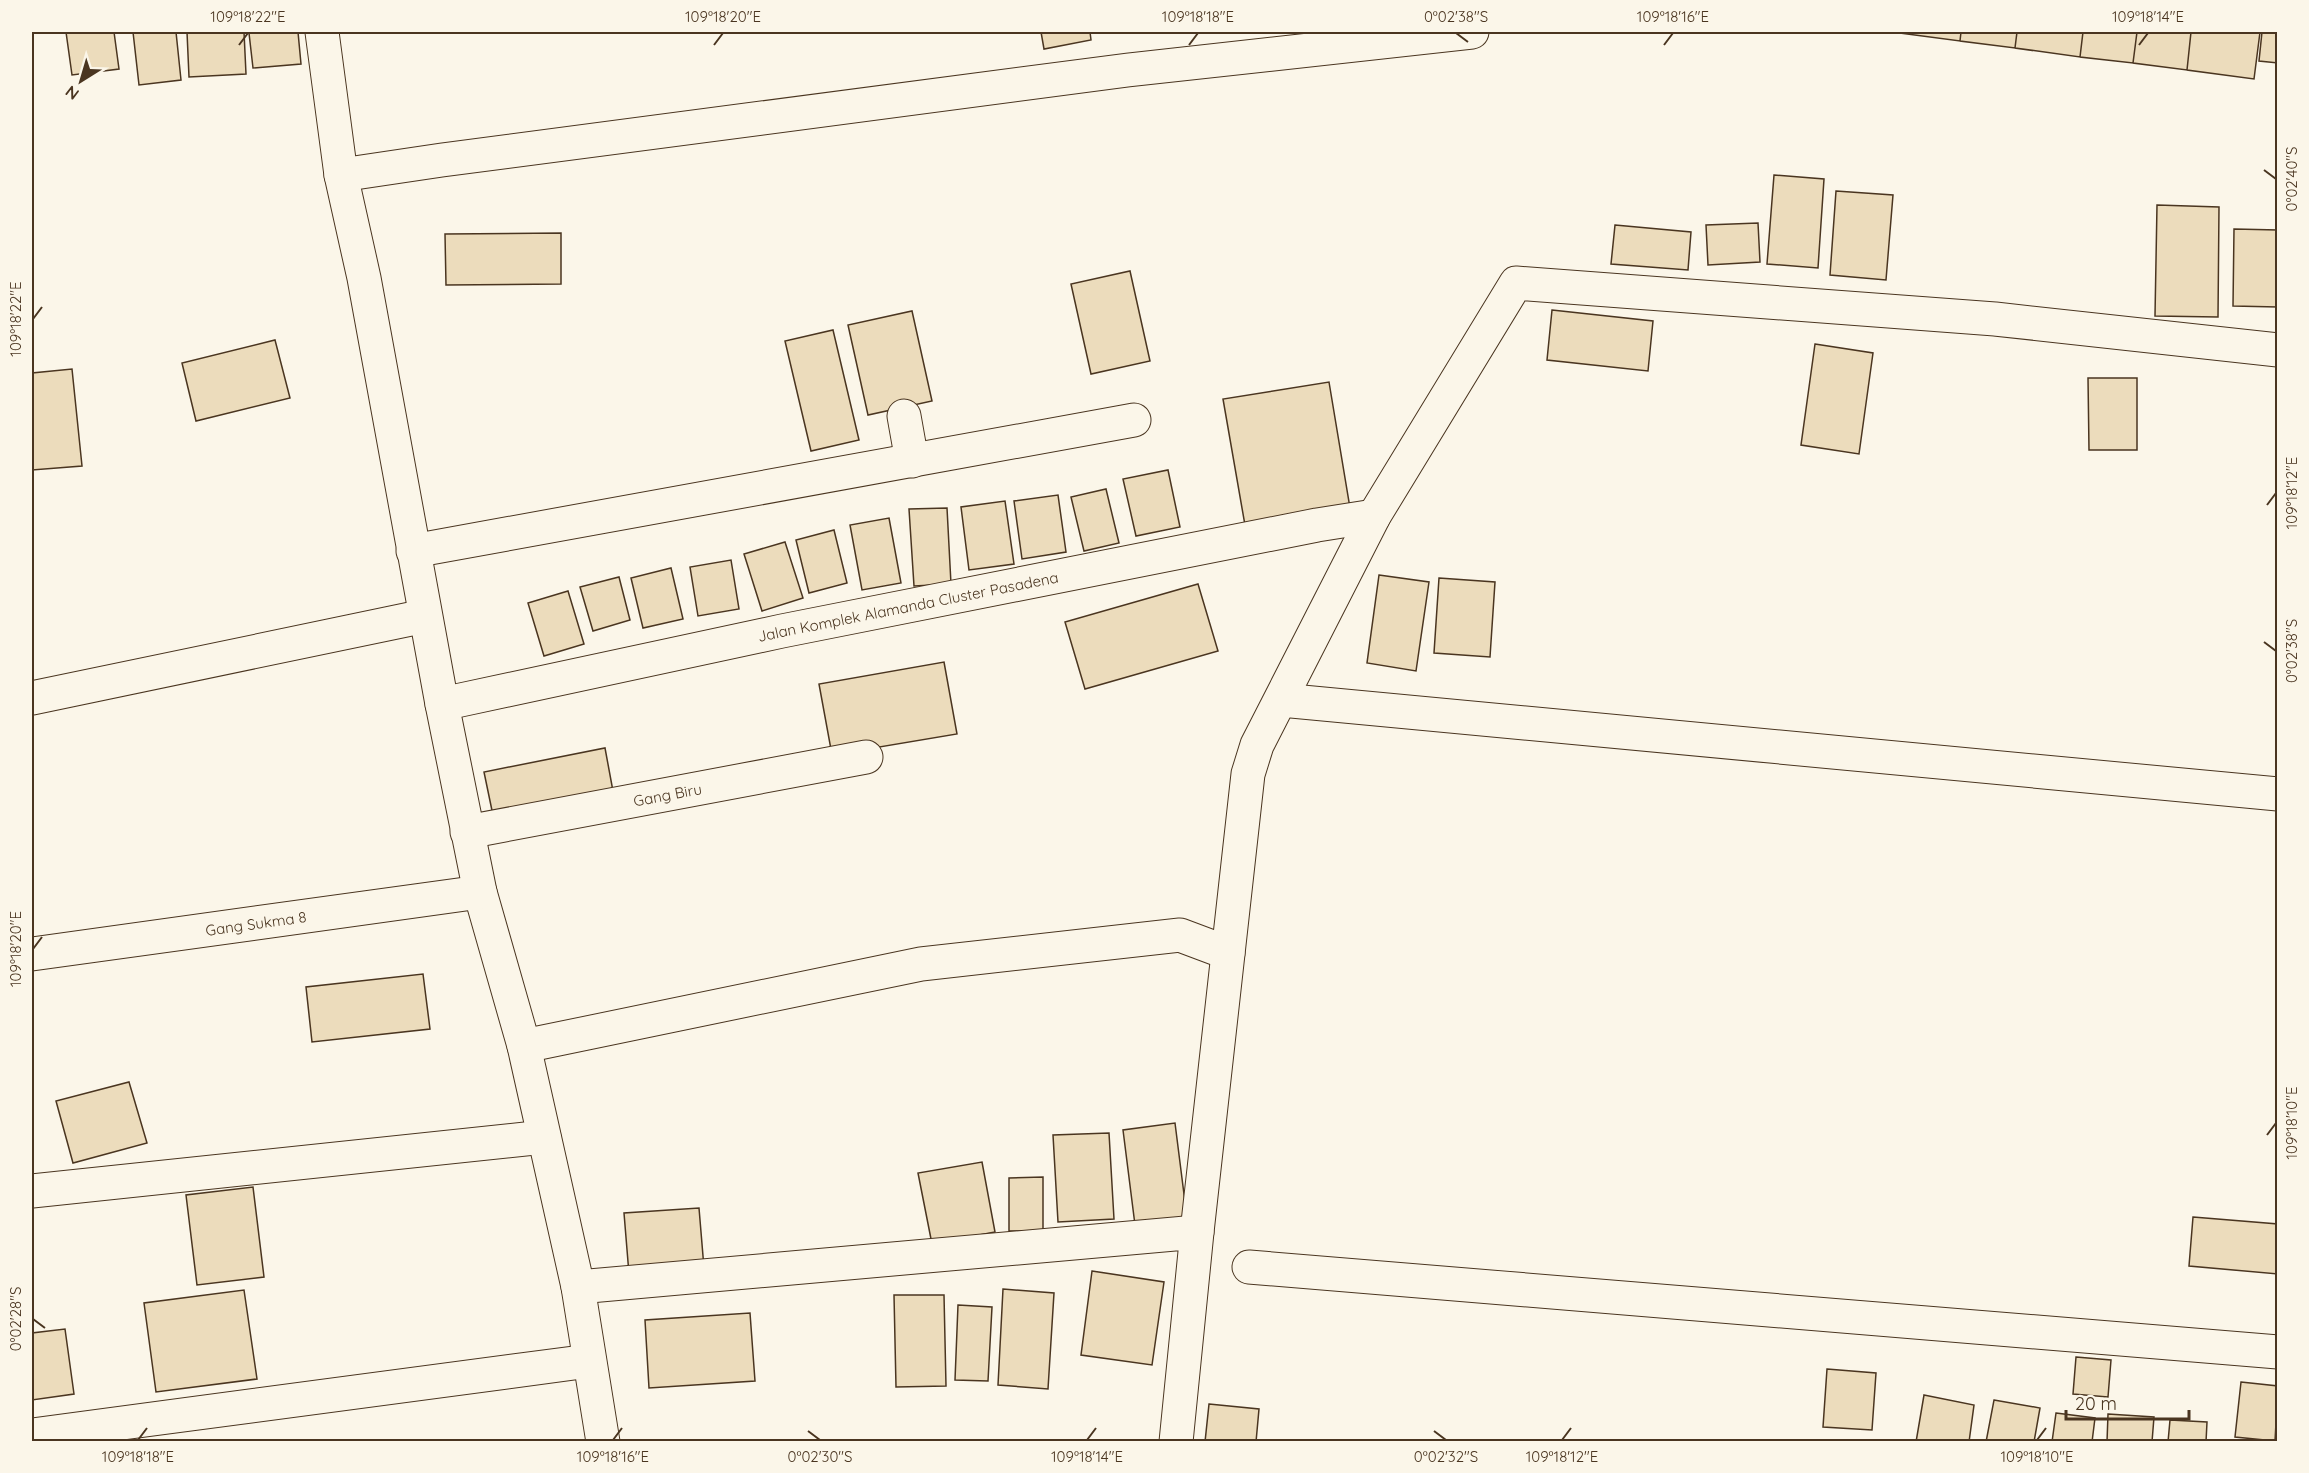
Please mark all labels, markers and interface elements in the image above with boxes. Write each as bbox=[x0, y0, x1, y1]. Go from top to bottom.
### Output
text: 109°18'22"E bbox=[210, 7, 286, 26]
text: 109°18'20"E bbox=[685, 7, 761, 26]
text: 109°18'18"E bbox=[1162, 7, 1234, 26]
text: 0°02'38"S bbox=[1424, 7, 1488, 26]
text: 109°18'16"E bbox=[1637, 7, 1709, 26]
text: 109°18'14"E bbox=[2112, 7, 2184, 26]
north arrow bbox=[51, 51, 111, 111]
text: N bbox=[61, 81, 83, 105]
text: 0°02'40"S bbox=[2282, 146, 2301, 212]
text: 109°18'22"E bbox=[6, 281, 25, 357]
text: 109°18'12"E bbox=[2282, 457, 2301, 529]
street label: Jalan Komplek Alamanda Cluster Pasadena bbox=[756, 567, 1060, 646]
text: 0°02'38"S bbox=[2282, 619, 2301, 683]
street label: Gang Biru bbox=[632, 779, 703, 810]
street label: Gang Sukma 8 bbox=[204, 907, 308, 939]
text: 109°18'20"E bbox=[6, 911, 25, 987]
text: 109°18'10"E bbox=[2282, 1086, 2301, 1160]
text: 0°02'28"S bbox=[6, 1287, 25, 1351]
scale bar bbox=[2066, 1383, 2189, 1421]
text: 20 m bbox=[2075, 1392, 2117, 1415]
text: 109°18'18"E bbox=[102, 1447, 174, 1466]
text: 109°18'16"E bbox=[577, 1447, 649, 1466]
text: 0°02'30"S bbox=[788, 1447, 853, 1466]
text: 109°18'14"E bbox=[1051, 1447, 1123, 1466]
text: 0°02'32"S bbox=[1414, 1447, 1478, 1466]
text: 109°18'12"E bbox=[1526, 1447, 1598, 1466]
text: 109°18'10"E bbox=[2000, 1447, 2074, 1466]

